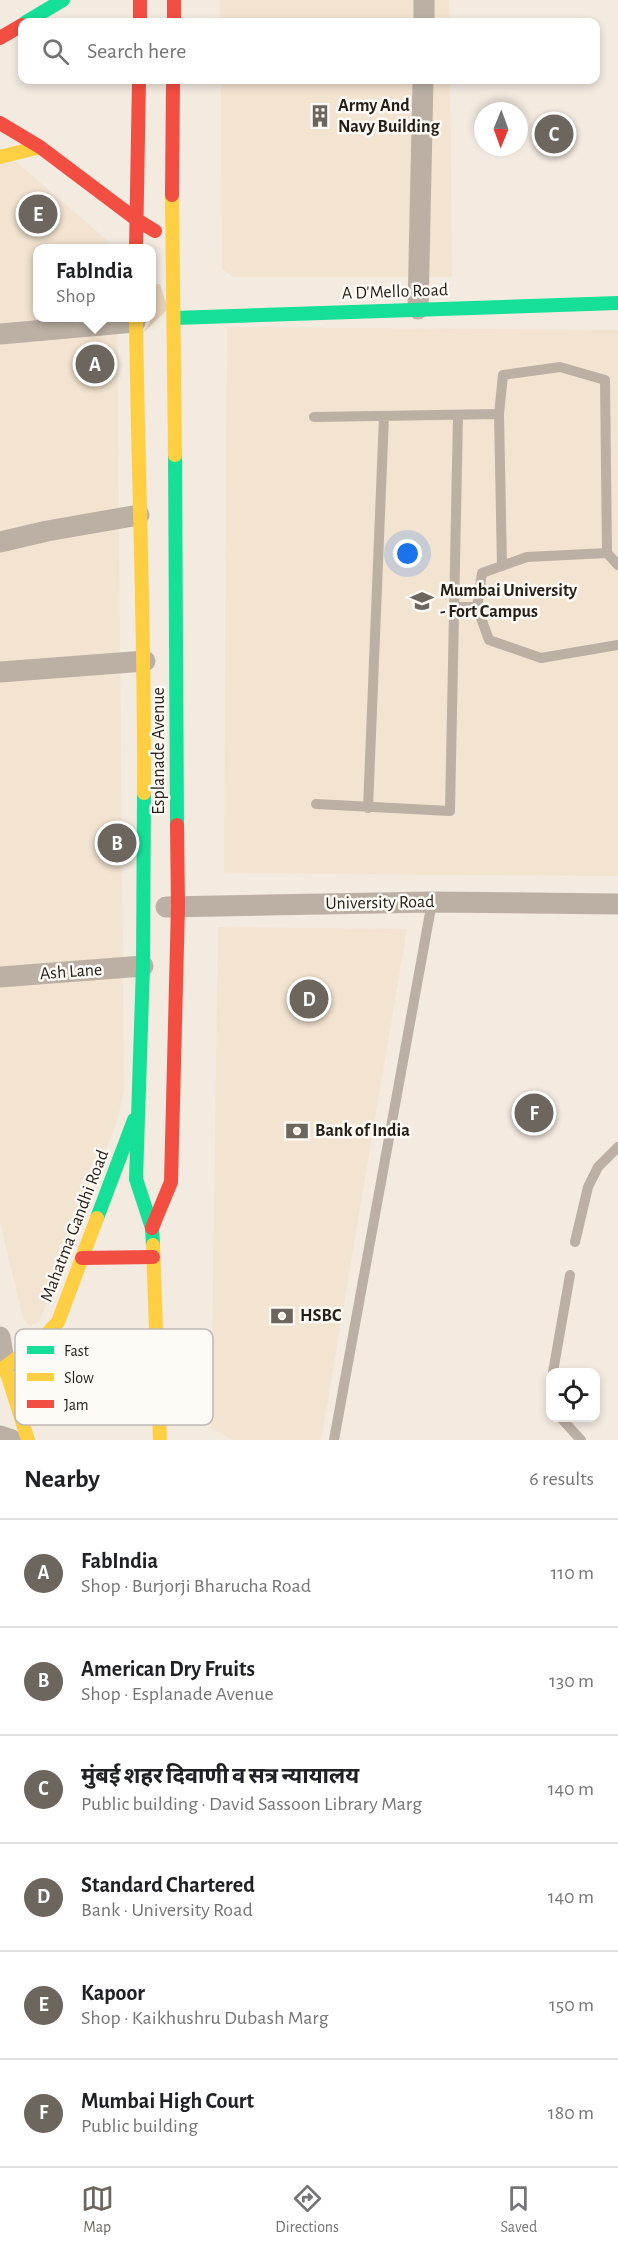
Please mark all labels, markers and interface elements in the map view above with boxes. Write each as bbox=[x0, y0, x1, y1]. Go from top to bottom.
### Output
search box bbox=[18, 18, 600, 84]
icon: search bbox=[39, 35, 72, 68]
text: Search here bbox=[87, 40, 186, 62]
place label: Army And Navy Building bbox=[338, 97, 440, 136]
north arrow bbox=[474, 102, 528, 156]
building icon: Army And Navy Building bbox=[307, 103, 333, 129]
pin: C bbox=[534, 112, 574, 156]
pin: E bbox=[18, 192, 57, 236]
popup bbox=[33, 244, 156, 322]
text: FabIndia bbox=[56, 260, 133, 282]
street label: A D'Mello Road bbox=[342, 281, 448, 303]
text: Shop bbox=[56, 286, 96, 306]
pin: A bbox=[76, 342, 115, 386]
your location bbox=[393, 539, 422, 568]
place label: Mumbai University - Fort Campus bbox=[440, 582, 578, 621]
school or university icon: Mumbai University - Fort Campus bbox=[409, 588, 435, 614]
street label: Esplanade Avenue bbox=[150, 687, 168, 815]
pin: B bbox=[98, 820, 136, 866]
street label: University Road bbox=[325, 893, 435, 913]
street label: Ash Lane bbox=[39, 961, 103, 983]
pin: D bbox=[290, 976, 328, 1022]
pin: F bbox=[514, 1090, 554, 1136]
bank icon: Bank of India bbox=[284, 1118, 310, 1144]
place label: Bank of India bbox=[315, 1122, 410, 1140]
street label: Mahatma Gandhi Road bbox=[38, 1147, 112, 1305]
bank icon: HSBC bbox=[269, 1303, 295, 1329]
place label: HSBC bbox=[300, 1307, 342, 1325]
legend bbox=[15, 1329, 213, 1425]
text: Fast bbox=[64, 1343, 89, 1359]
map controls bbox=[546, 1368, 600, 1422]
button: locate bbox=[546, 1368, 600, 1422]
text: Slow bbox=[64, 1370, 94, 1386]
text: Jam bbox=[64, 1397, 89, 1413]
text: Nearby bbox=[24, 1466, 100, 1492]
text: 6 results bbox=[529, 1469, 594, 1489]
text: FabIndia bbox=[81, 1550, 158, 1572]
text: A bbox=[38, 1563, 50, 1583]
text: 110 m bbox=[550, 1563, 594, 1583]
text: Shop · Burjorji Bharucha Road bbox=[81, 1576, 311, 1596]
text: American Dry Fruits bbox=[81, 1658, 255, 1680]
text: B bbox=[38, 1671, 49, 1691]
text: 130 m bbox=[549, 1671, 594, 1691]
text: Shop · Esplanade Avenue bbox=[81, 1684, 274, 1704]
text: मुंबई शहर दिवाणी व सत्र न्यायालय bbox=[81, 1765, 359, 1787]
text: C bbox=[38, 1779, 49, 1799]
text: 140 m bbox=[548, 1779, 594, 1799]
text: Public building · David Sassoon Library Marg bbox=[81, 1794, 422, 1814]
text: Standard Chartered bbox=[81, 1874, 255, 1896]
text: D bbox=[37, 1887, 50, 1907]
text: 140 m bbox=[548, 1887, 594, 1907]
text: Bank · University Road bbox=[81, 1900, 253, 1920]
text: Kapoor bbox=[81, 1982, 145, 2004]
text: E bbox=[38, 1995, 49, 2015]
text: 150 m bbox=[549, 1995, 594, 2015]
text: Shop · Kaikhushru Dubash Marg bbox=[81, 2008, 328, 2028]
text: Mumbai High Court bbox=[81, 2090, 254, 2112]
text: F bbox=[39, 2103, 48, 2123]
text: 180 m bbox=[548, 2103, 594, 2123]
text: Public building bbox=[81, 2116, 198, 2136]
tab: Map bbox=[81, 2182, 114, 2237]
tab: Directions bbox=[275, 2182, 339, 2237]
tab: Saved bbox=[501, 2182, 537, 2237]

